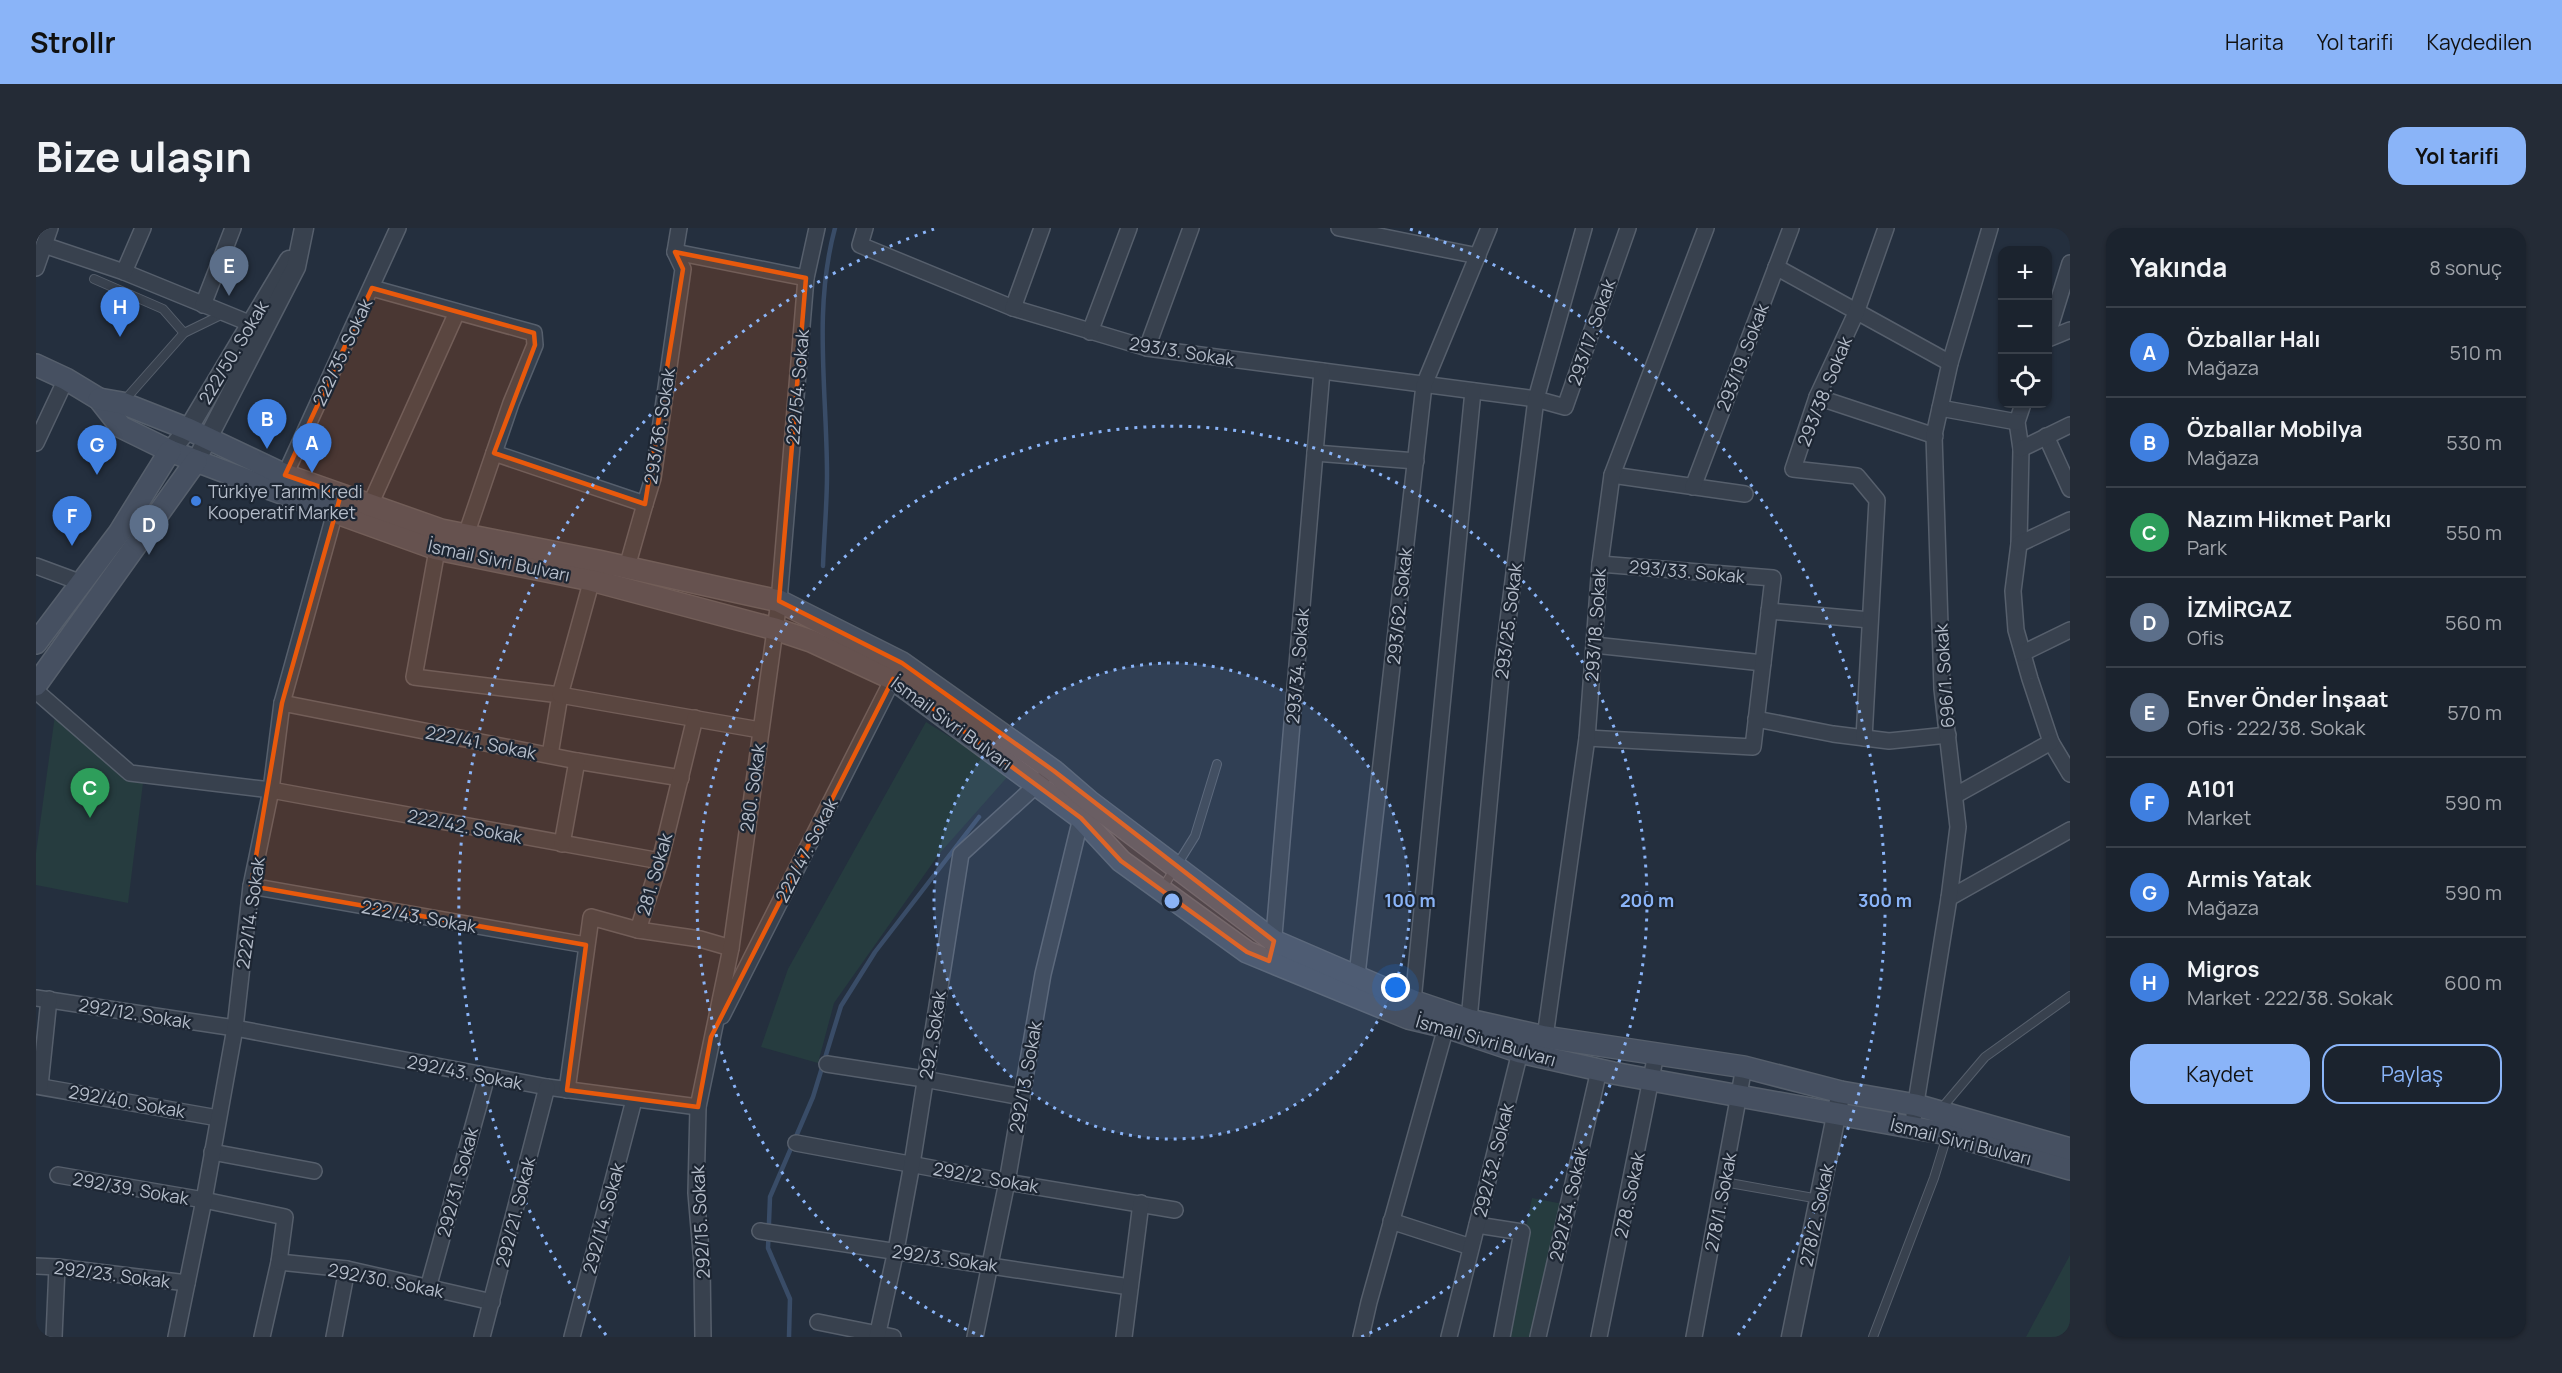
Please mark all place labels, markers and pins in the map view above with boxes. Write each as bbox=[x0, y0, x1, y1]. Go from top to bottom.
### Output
pin: E bbox=[210, 247, 248, 296]
pin: H bbox=[100, 288, 140, 337]
pin: B bbox=[248, 400, 286, 449]
pin: A bbox=[292, 424, 332, 473]
pin: G bbox=[78, 426, 116, 475]
place label: Türkiye Tarım Kredi Kooperatif Market bbox=[208, 479, 363, 524]
marker: Türkiye Tarım Kredi Kooperatif Market bbox=[189, 494, 203, 508]
pin: F bbox=[52, 496, 92, 546]
pin: D bbox=[130, 506, 168, 555]
pin: C bbox=[70, 768, 110, 818]
centre of rings bbox=[1162, 891, 1182, 911]

